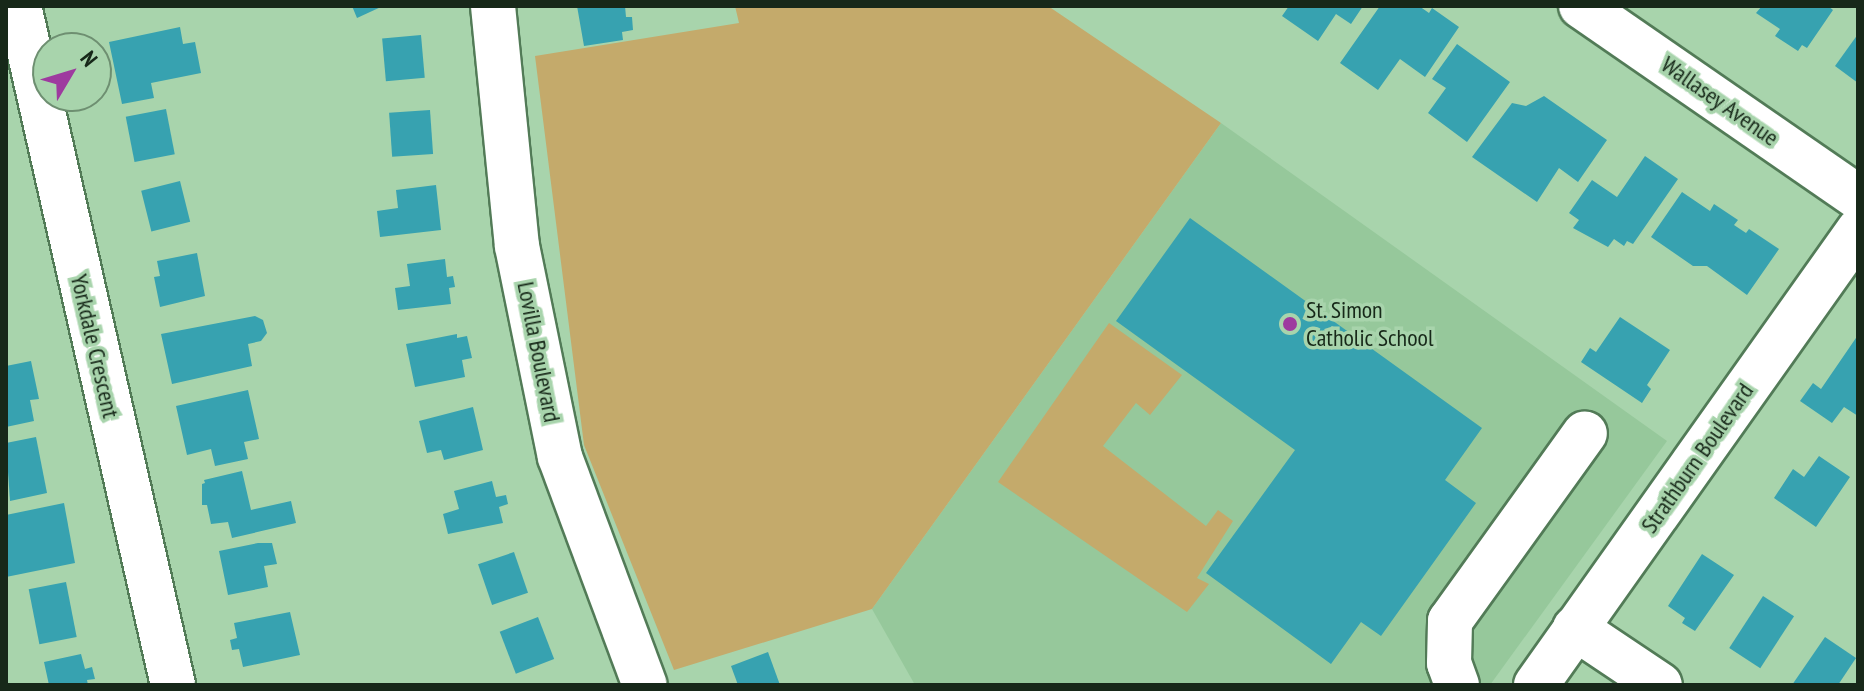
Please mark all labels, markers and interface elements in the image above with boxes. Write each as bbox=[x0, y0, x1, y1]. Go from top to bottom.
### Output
north arrow bbox=[32, 32, 112, 112]
text: N bbox=[75, 45, 104, 72]
street label: Wallasey Avenue bbox=[1655, 50, 1785, 152]
street label: Yorkdale Crescent bbox=[64, 271, 126, 421]
street label: Lovilla Boulevard bbox=[511, 279, 567, 425]
place label: St. Simon Catholic School bbox=[1306, 296, 1434, 352]
marker: St. Simon Catholic School bbox=[1281, 315, 1299, 333]
street label: Strathburn Boulevard bbox=[1635, 378, 1759, 538]

